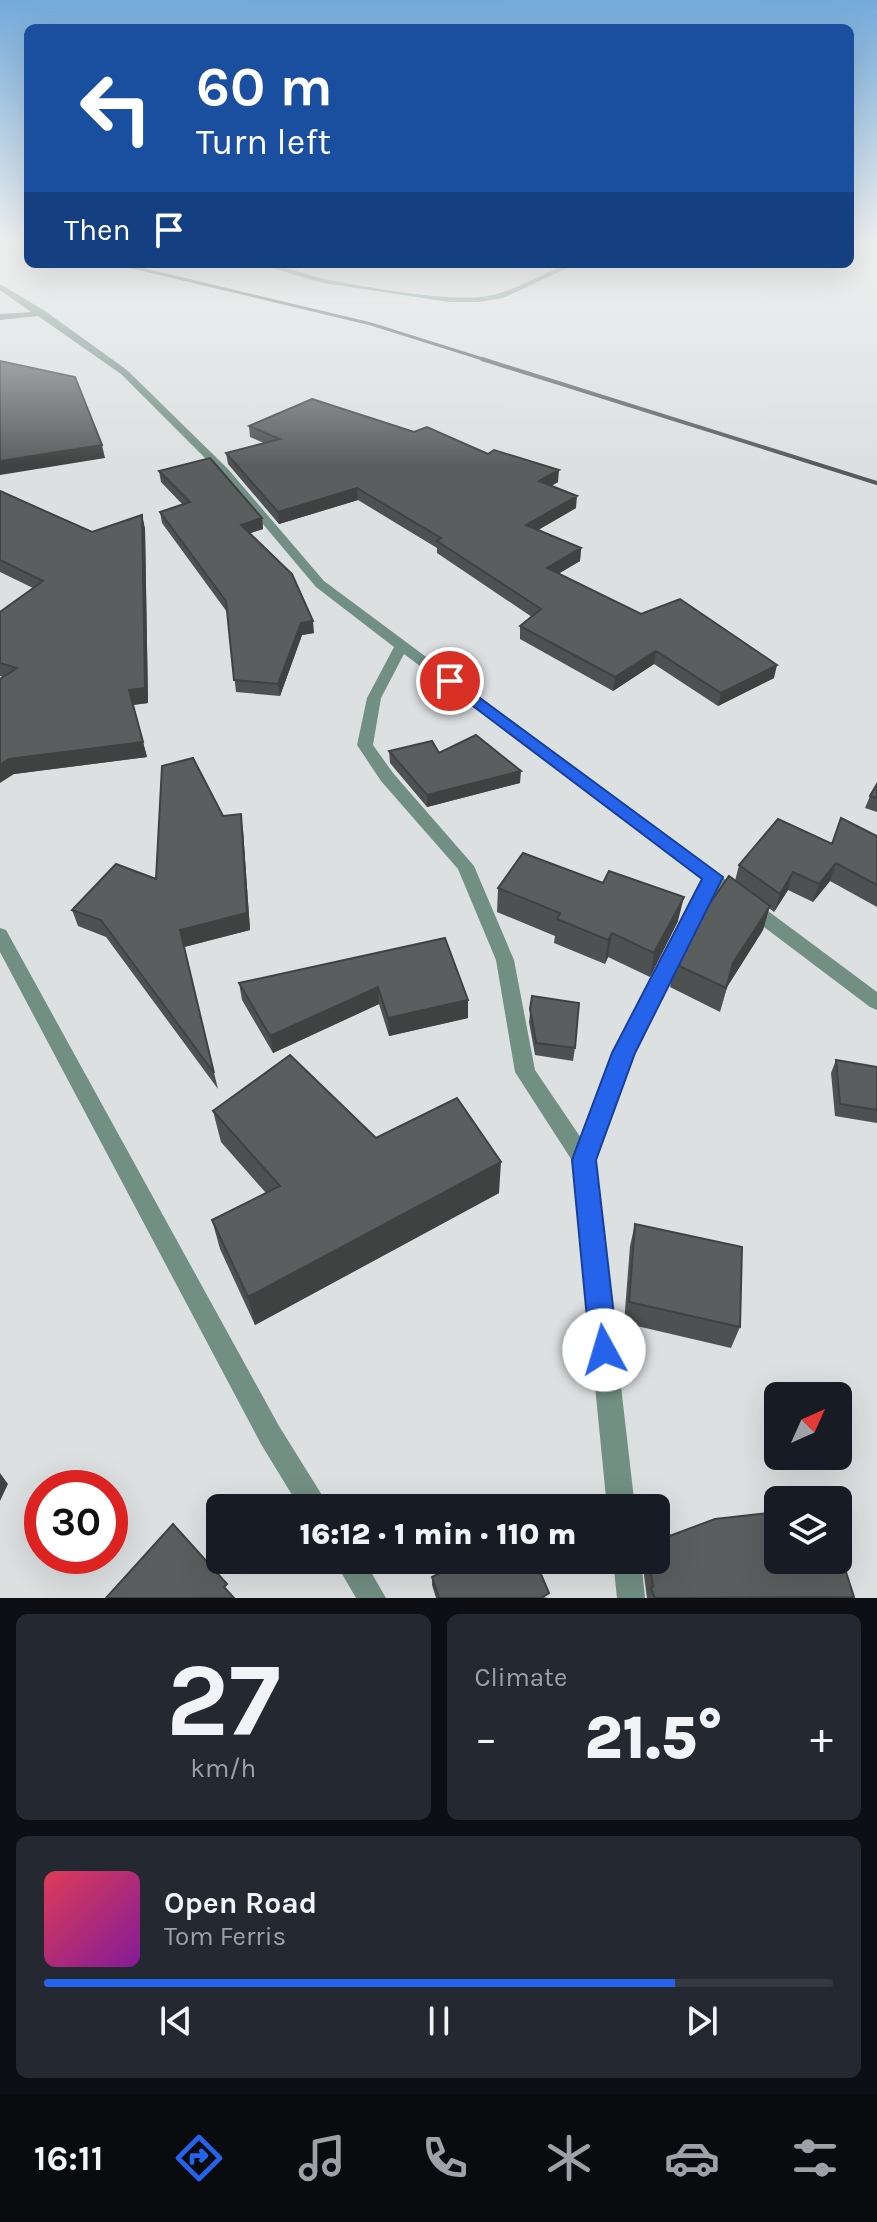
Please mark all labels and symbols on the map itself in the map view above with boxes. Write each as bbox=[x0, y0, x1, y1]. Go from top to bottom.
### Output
pin bbox=[416, 647, 484, 715]
position arrow bbox=[562, 1308, 646, 1392]
north arrow bbox=[764, 1382, 852, 1470]
speed limit sign: 30 bbox=[24, 1470, 128, 1574]

